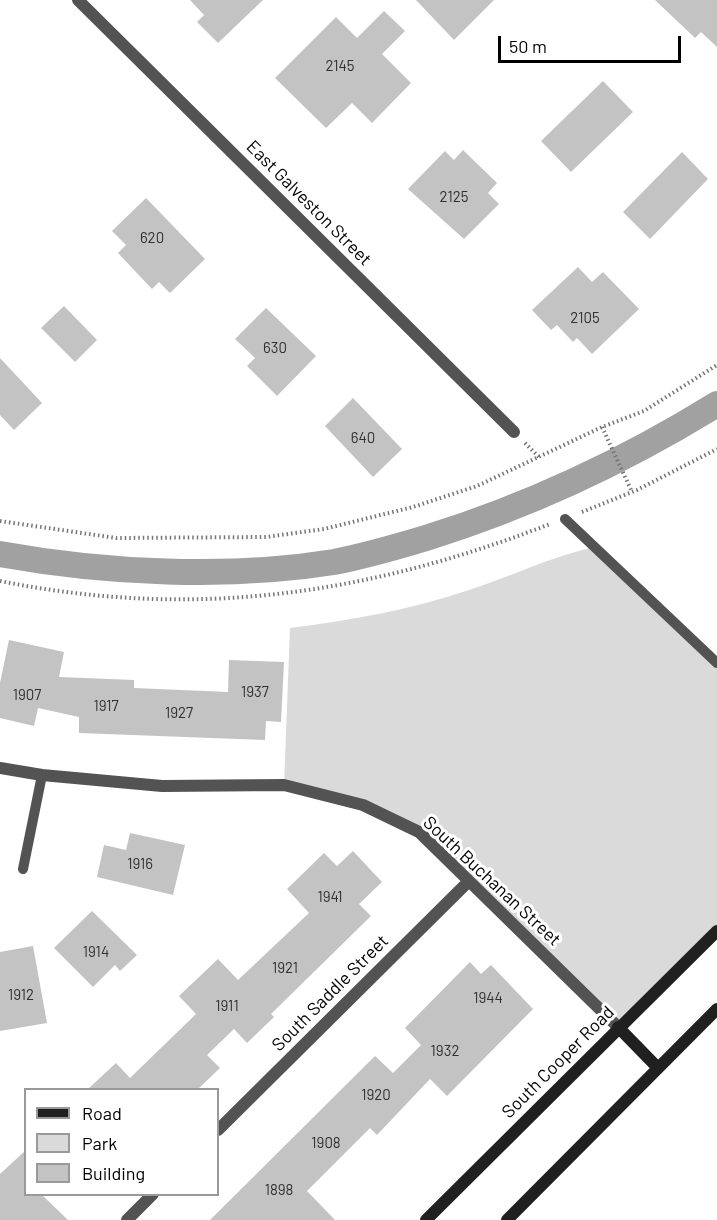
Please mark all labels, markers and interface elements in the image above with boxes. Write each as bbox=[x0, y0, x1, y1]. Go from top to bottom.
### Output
scale bar bbox=[501, 24, 684, 62]
text: 50 m bbox=[509, 35, 547, 57]
house number: 2145 bbox=[325, 57, 355, 75]
street label: East Galveston Street bbox=[242, 136, 376, 270]
house number: 2125 bbox=[440, 188, 468, 206]
house number: 620 bbox=[140, 229, 164, 247]
house number: 2105 bbox=[570, 309, 600, 327]
house number: 630 bbox=[263, 339, 287, 357]
house number: 640 bbox=[351, 429, 375, 447]
house number: 1937 bbox=[241, 683, 269, 701]
house number: 1907 bbox=[13, 686, 41, 704]
house number: 1917 bbox=[93, 697, 119, 715]
house number: 1927 bbox=[165, 704, 193, 722]
street label: South Buchanan Street bbox=[419, 812, 565, 950]
house number: 1916 bbox=[127, 855, 153, 873]
house number: 1941 bbox=[317, 888, 343, 906]
street label: South Saddle Street bbox=[267, 930, 393, 1056]
house number: 1914 bbox=[83, 943, 109, 961]
house number: 1921 bbox=[272, 959, 298, 977]
house number: 1912 bbox=[8, 986, 34, 1004]
house number: 1944 bbox=[473, 989, 503, 1007]
house number: 1911 bbox=[215, 997, 239, 1015]
street label: South Cooper Road bbox=[497, 1001, 619, 1123]
house number: 1932 bbox=[431, 1042, 459, 1060]
house number: 1920 bbox=[361, 1086, 391, 1104]
legend bbox=[24, 1088, 219, 1196]
text: Road bbox=[82, 1102, 122, 1124]
text: Park bbox=[82, 1132, 117, 1154]
house number: 1908 bbox=[311, 1134, 341, 1152]
text: Building bbox=[82, 1162, 145, 1184]
house number: 1898 bbox=[265, 1181, 293, 1199]

